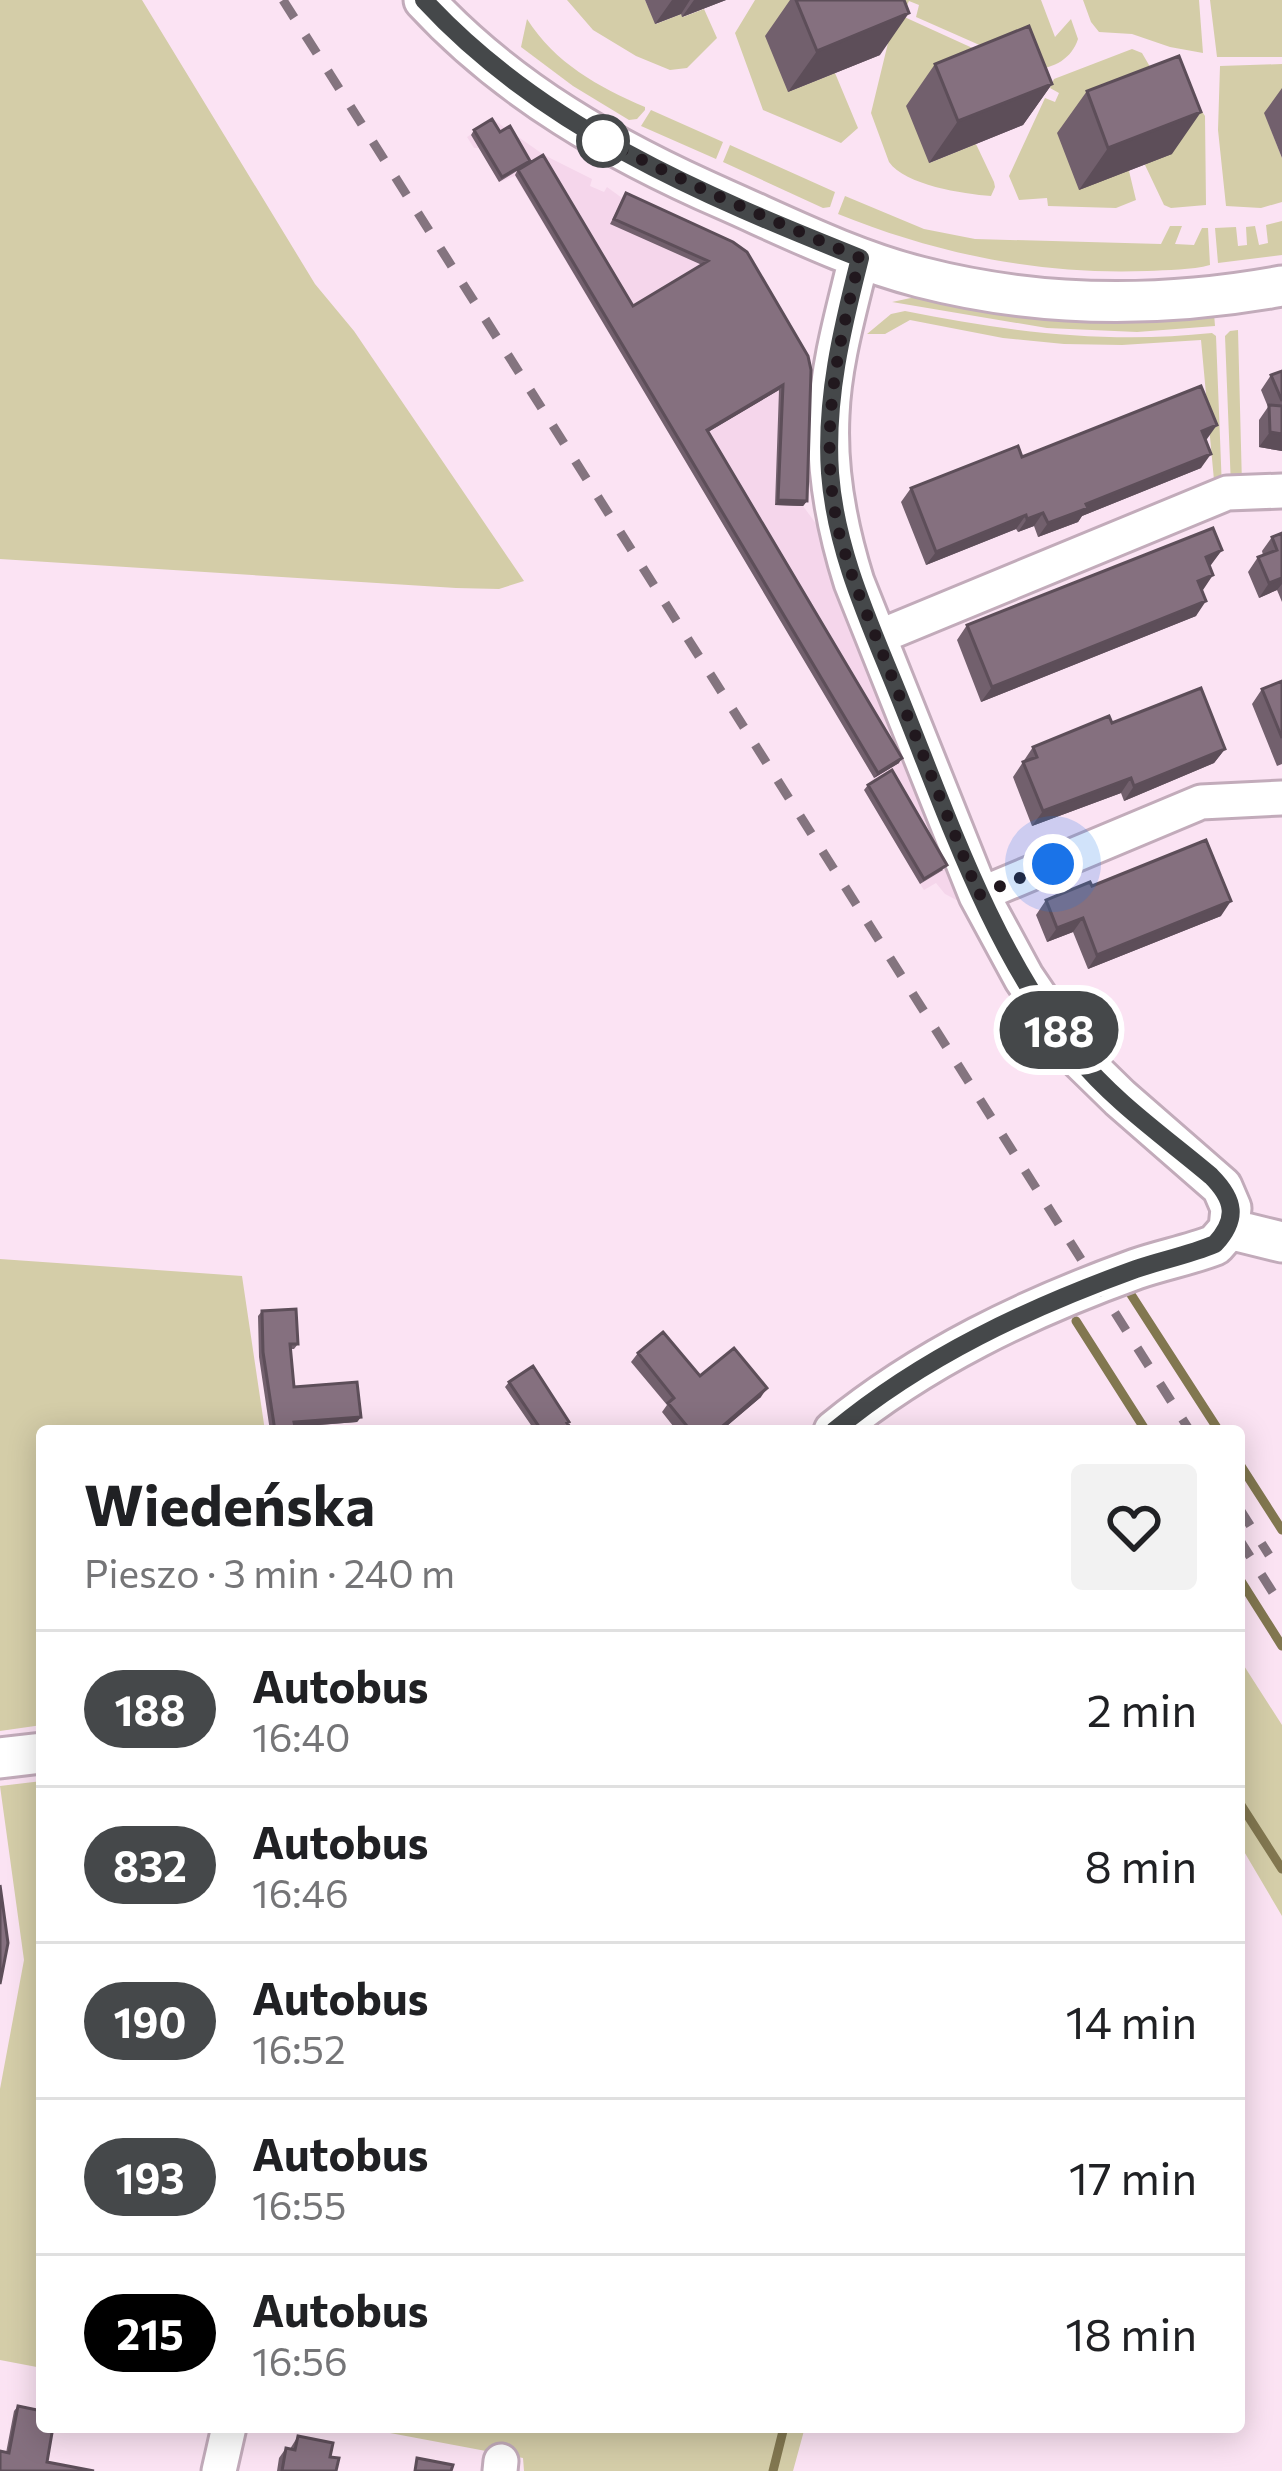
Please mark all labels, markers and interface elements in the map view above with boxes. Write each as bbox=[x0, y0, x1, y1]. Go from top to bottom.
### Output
unlabelled marker bbox=[578, 116, 628, 166]
your location bbox=[1023, 834, 1083, 894]
line badge: 188 bbox=[990, 991, 1128, 1069]
text: 188 bbox=[1024, 1004, 1094, 1056]
button: heart bbox=[1071, 1464, 1197, 1590]
text: Wiedeńska bbox=[84, 1468, 375, 1538]
text: Pieszo · 3 min · 240 m bbox=[84, 1548, 455, 1596]
text: Autobus bbox=[252, 1657, 429, 1712]
text: 2 min bbox=[1087, 1681, 1197, 1736]
text: 188 bbox=[115, 1683, 185, 1735]
text: 16:40 bbox=[252, 1712, 350, 1760]
text: Autobus bbox=[252, 1813, 429, 1868]
text: 8 min bbox=[1084, 1837, 1197, 1892]
text: 832 bbox=[113, 1839, 187, 1891]
text: 16:46 bbox=[252, 1868, 349, 1916]
text: Autobus bbox=[252, 1969, 429, 2024]
text: 14 min bbox=[1066, 1993, 1197, 2048]
text: 190 bbox=[114, 1995, 186, 2047]
text: 16:52 bbox=[252, 2024, 346, 2072]
text: Autobus bbox=[252, 2125, 429, 2180]
text: 17 min bbox=[1069, 2149, 1197, 2204]
text: 193 bbox=[115, 2151, 185, 2203]
text: 16:55 bbox=[252, 2180, 346, 2228]
text: Autobus bbox=[252, 2281, 429, 2336]
text: 18 min bbox=[1065, 2305, 1197, 2360]
text: 215 bbox=[116, 2307, 184, 2359]
text: 16:56 bbox=[252, 2336, 348, 2384]

